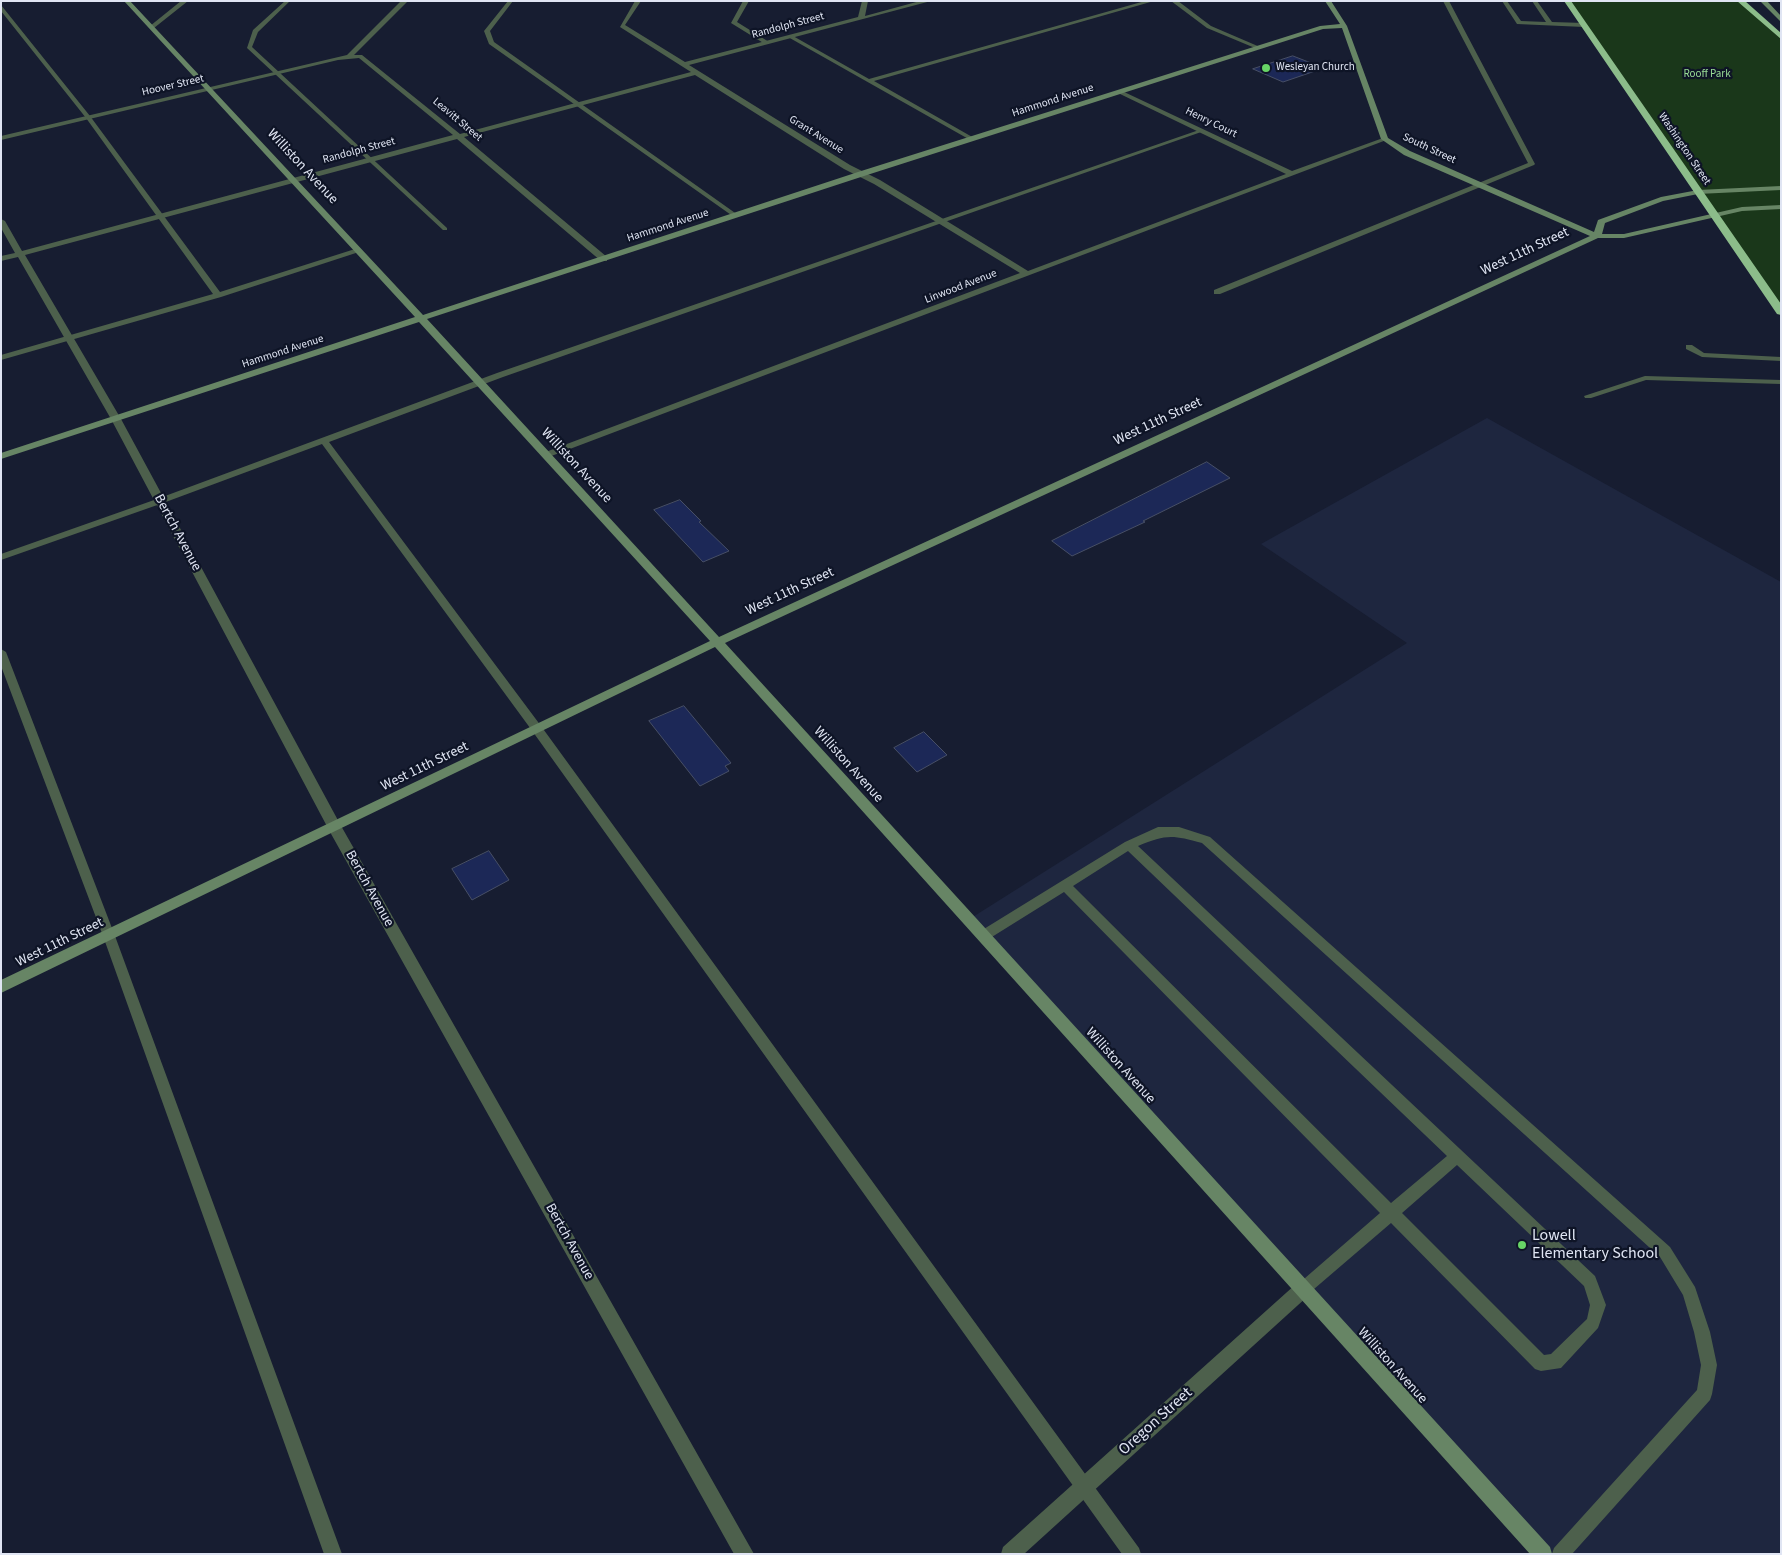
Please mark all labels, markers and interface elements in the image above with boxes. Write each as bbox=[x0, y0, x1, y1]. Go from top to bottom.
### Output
street label: Randolph Street bbox=[750, 10, 826, 42]
place label: Wesleyan Church bbox=[1276, 61, 1355, 75]
marker: Wesleyan Church bbox=[1260, 62, 1272, 74]
park label: Rooff Park bbox=[1683, 68, 1731, 82]
street label: Hoover Street bbox=[141, 72, 205, 100]
street label: Hammond Avenue bbox=[1010, 82, 1096, 120]
street label: Leavitt Street bbox=[429, 95, 485, 145]
street label: Henry Court bbox=[1183, 105, 1239, 141]
street label: Washington Street bbox=[1655, 110, 1713, 188]
street label: Grant Avenue bbox=[786, 113, 846, 157]
street label: Williston Avenue bbox=[263, 126, 341, 208]
street label: South Street bbox=[1400, 131, 1458, 167]
street label: Randolph Street bbox=[321, 135, 397, 167]
street label: Hammond Avenue bbox=[625, 207, 711, 245]
street label: West 11th Street bbox=[1478, 224, 1572, 280]
street label: Linwood Avenue bbox=[923, 267, 999, 307]
street label: Hammond Avenue bbox=[240, 333, 326, 371]
street label: West 11th Street bbox=[1111, 394, 1205, 450]
street label: Williston Avenue bbox=[537, 425, 615, 507]
street label: Bertch Avenue bbox=[150, 492, 204, 574]
street label: West 11th Street bbox=[743, 564, 837, 620]
street label: Williston Avenue bbox=[810, 724, 886, 806]
street label: West 11th Street bbox=[379, 739, 471, 795]
street label: Bertch Avenue bbox=[341, 848, 397, 930]
street label: West 11th Street bbox=[14, 915, 106, 971]
street label: Williston Avenue bbox=[1082, 1025, 1158, 1107]
street label: Bertch Avenue bbox=[541, 1201, 597, 1283]
place label: Lowell Elementary School bbox=[1532, 1226, 1658, 1264]
marker: Lowell Elementary School bbox=[1516, 1239, 1528, 1251]
street label: Williston Avenue bbox=[1354, 1325, 1430, 1407]
street label: Oregon Street bbox=[1115, 1384, 1197, 1460]

